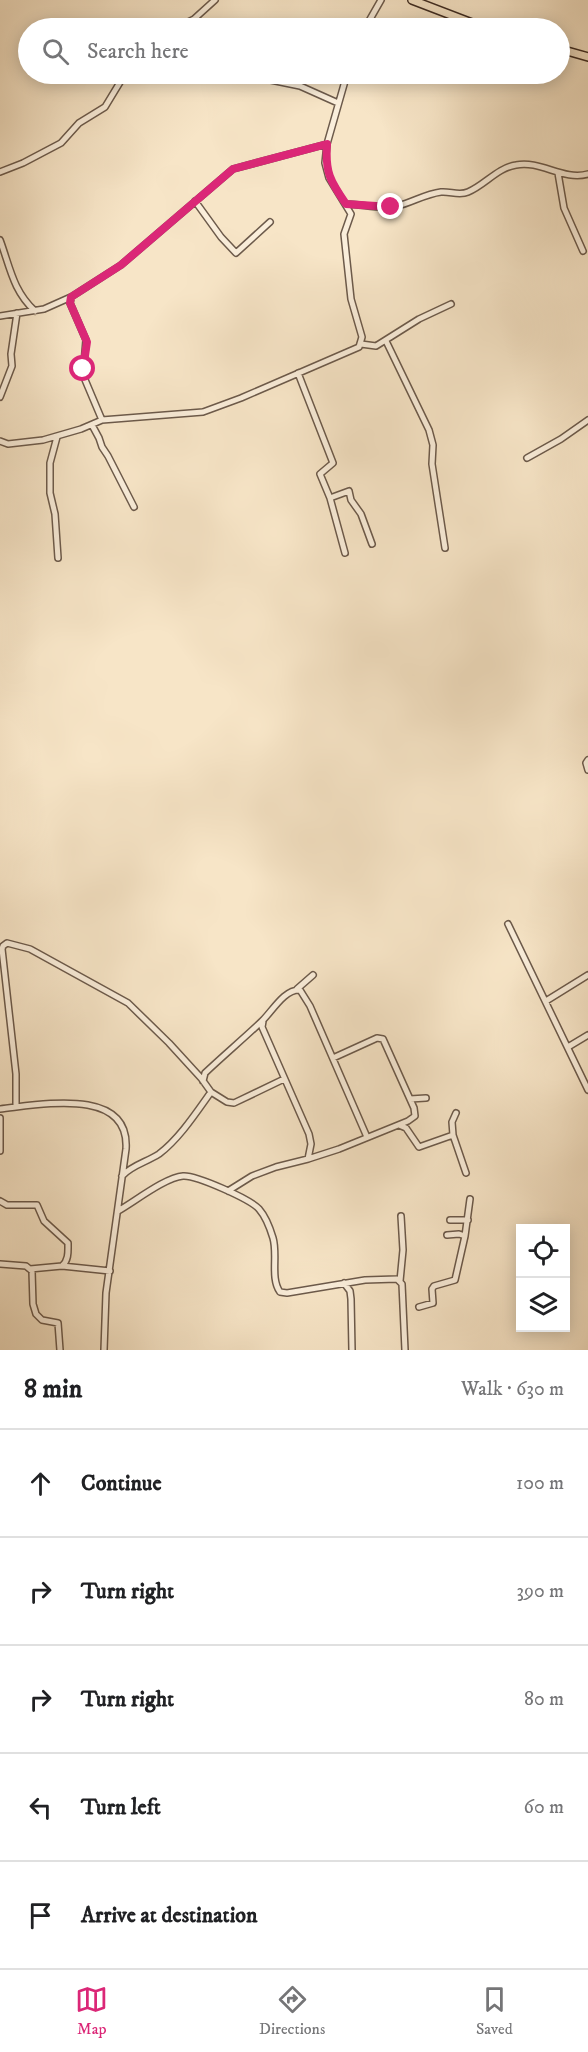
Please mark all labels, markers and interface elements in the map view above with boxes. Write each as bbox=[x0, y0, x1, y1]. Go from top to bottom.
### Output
search box bbox=[18, 18, 570, 84]
icon: search bbox=[39, 35, 72, 68]
text: Search here bbox=[87, 38, 189, 65]
route end bbox=[377, 193, 403, 219]
route start bbox=[69, 355, 95, 381]
map controls bbox=[516, 1224, 570, 1332]
button: locate bbox=[516, 1224, 570, 1278]
button: layers bbox=[516, 1278, 570, 1332]
text: 8 min bbox=[24, 1373, 82, 1406]
text: Walk · 630 m bbox=[461, 1377, 564, 1402]
icon: ahead bbox=[24, 1467, 57, 1500]
text: Continue bbox=[81, 1470, 162, 1497]
text: 100 m bbox=[516, 1471, 564, 1496]
icon: right bbox=[24, 1575, 57, 1608]
text: Turn right bbox=[81, 1578, 174, 1605]
text: 390 m bbox=[516, 1579, 564, 1604]
icon: right bbox=[24, 1683, 57, 1716]
text: Turn right bbox=[81, 1686, 174, 1713]
text: 80 m bbox=[524, 1687, 564, 1712]
icon: left bbox=[24, 1791, 57, 1824]
text: Turn left bbox=[81, 1794, 161, 1821]
text: 60 m bbox=[524, 1795, 564, 1820]
icon: arrive bbox=[24, 1899, 57, 1932]
text: Arrive at destination bbox=[81, 1902, 258, 1929]
tab: Map bbox=[75, 1983, 108, 2039]
tab: Directions bbox=[259, 1983, 325, 2039]
tab: Saved bbox=[476, 1983, 513, 2039]

